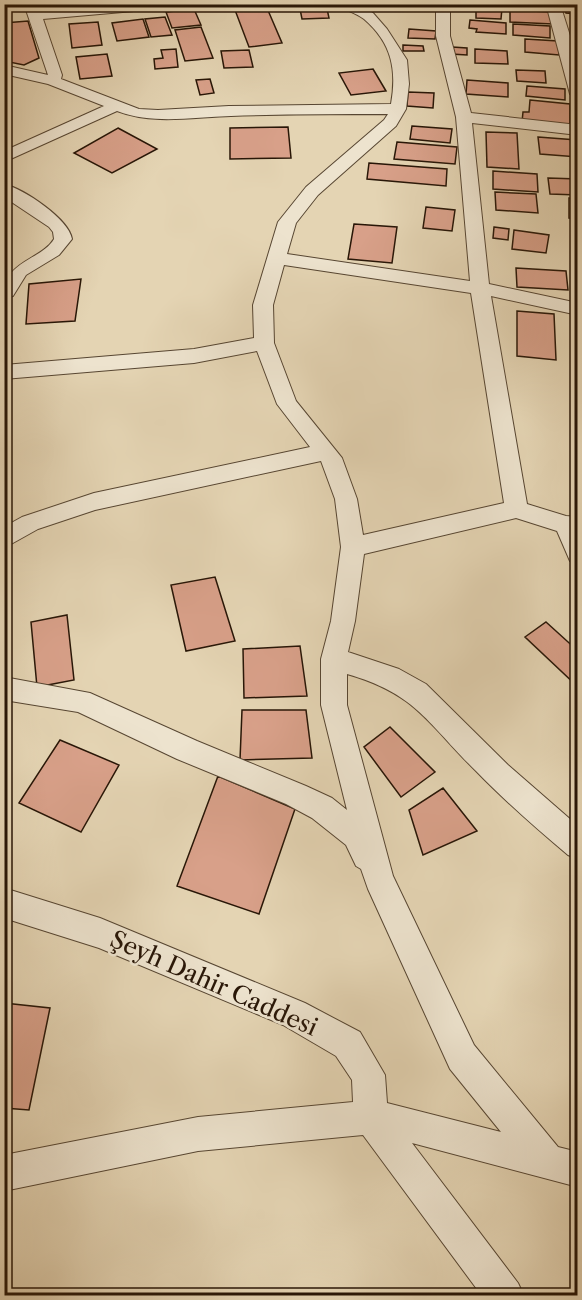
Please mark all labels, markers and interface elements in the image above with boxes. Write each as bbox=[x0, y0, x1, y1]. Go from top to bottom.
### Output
street label: Şeyh Dahir Caddesi bbox=[106, 924, 322, 1042]

